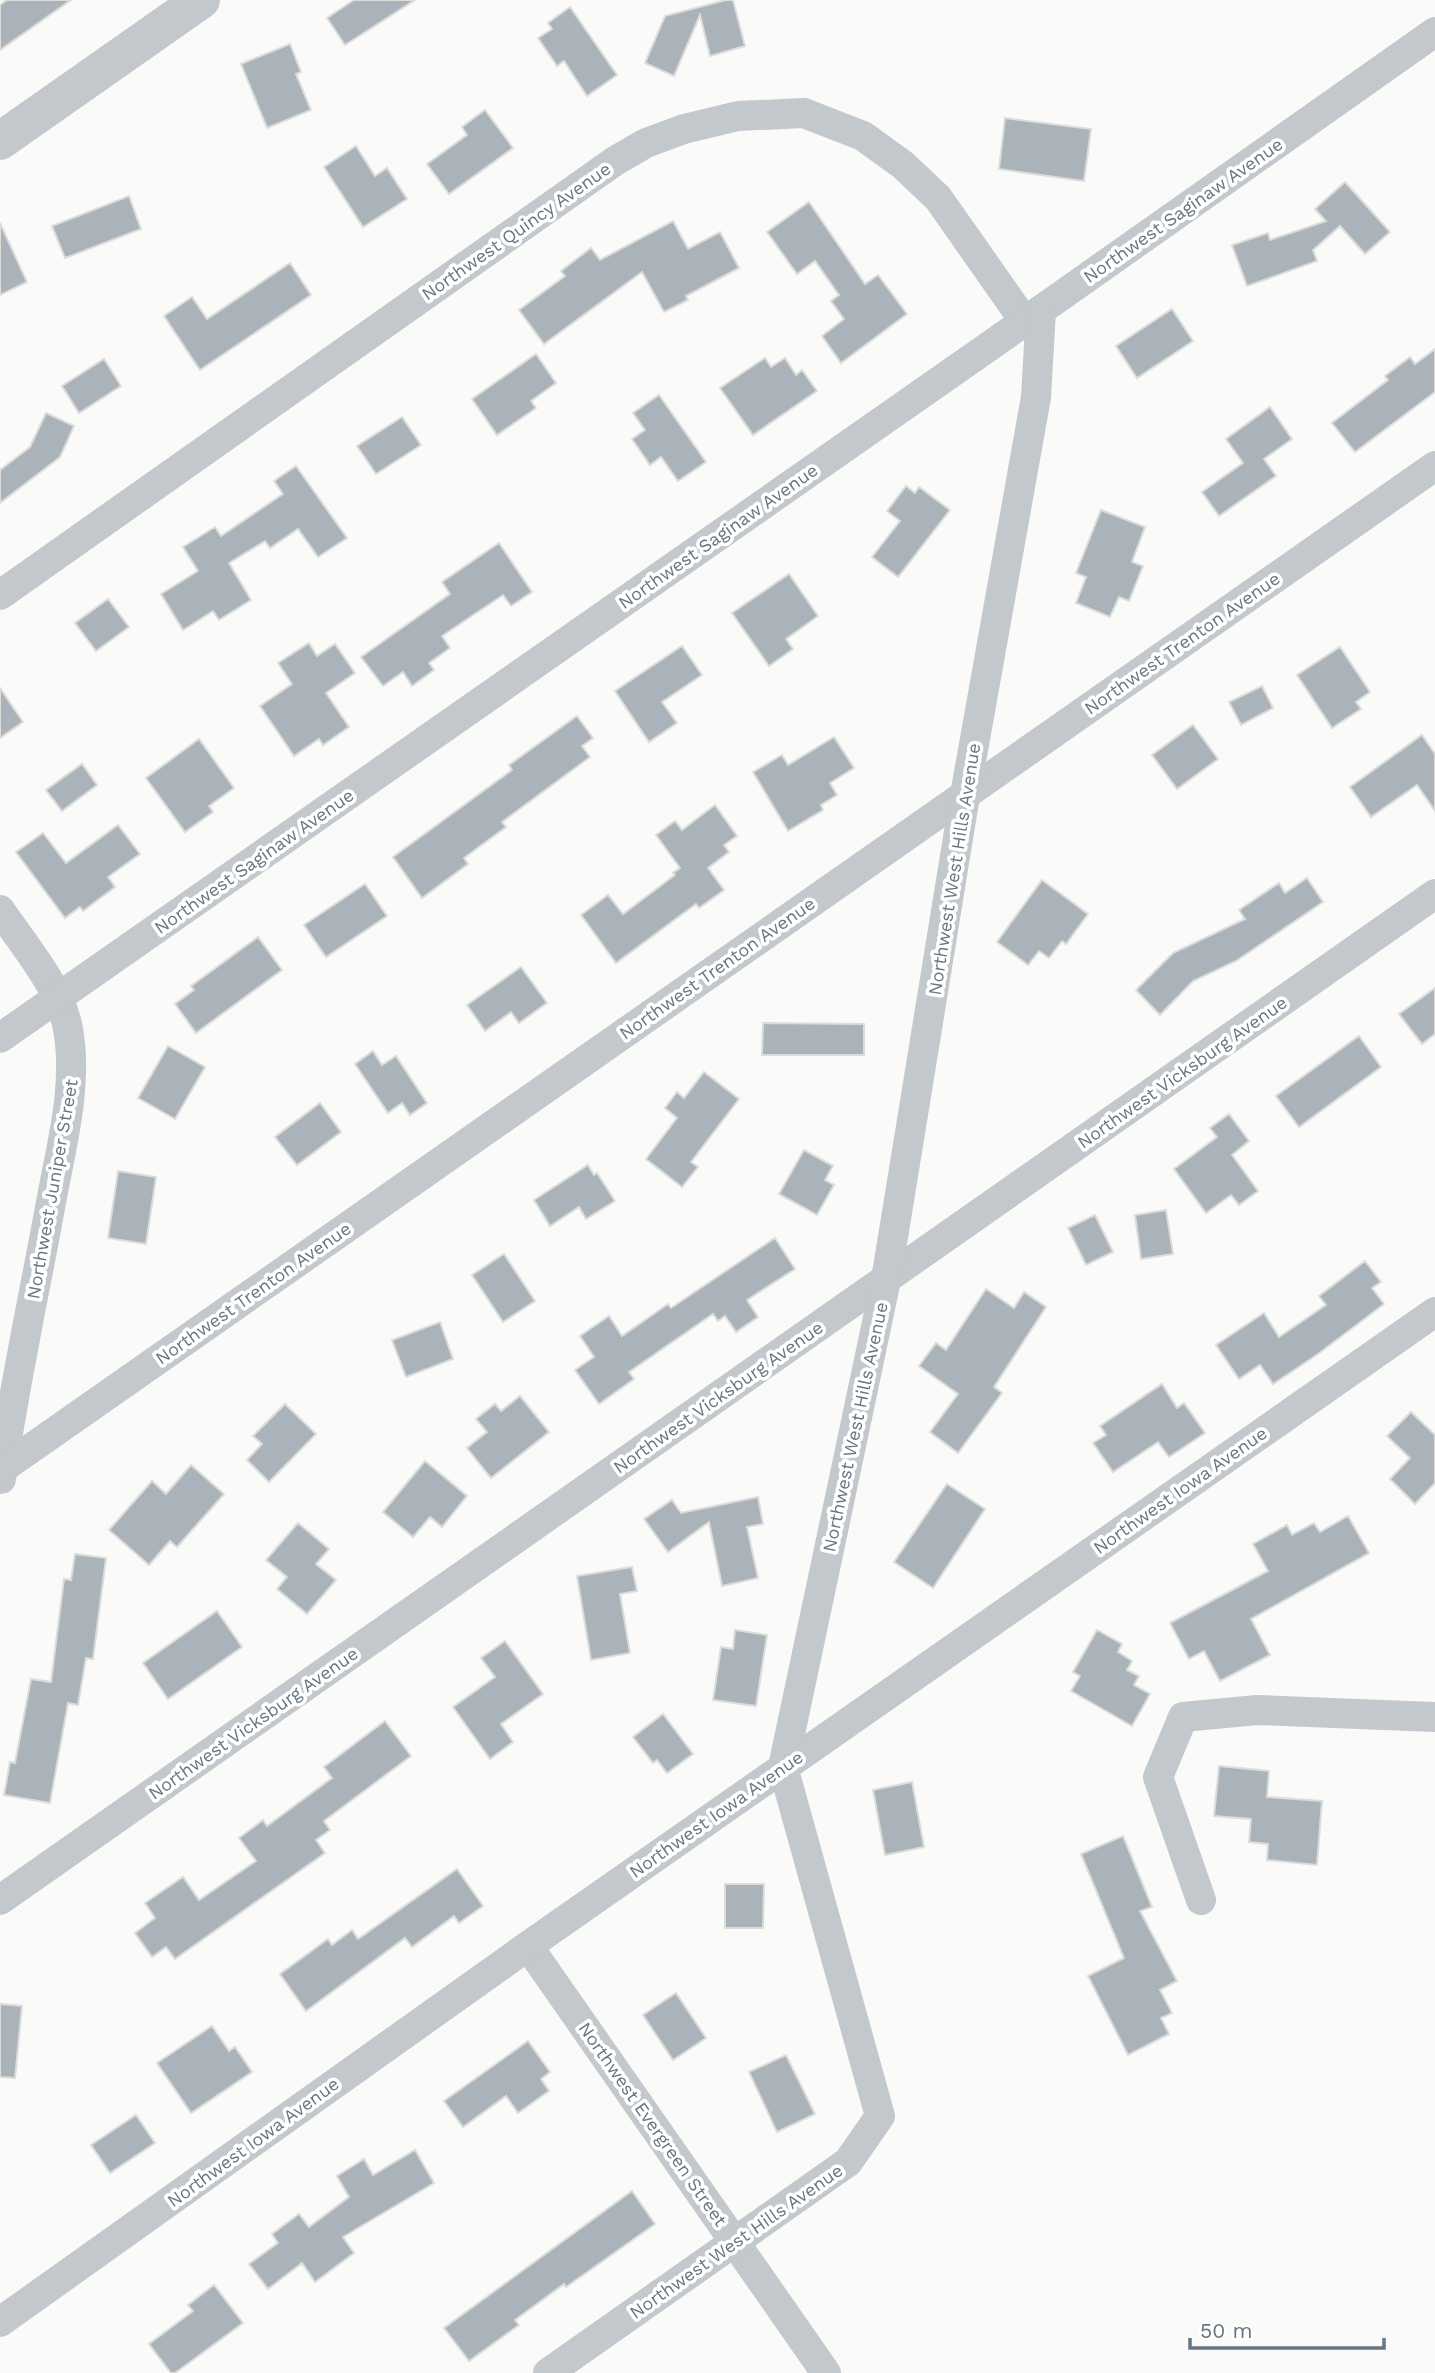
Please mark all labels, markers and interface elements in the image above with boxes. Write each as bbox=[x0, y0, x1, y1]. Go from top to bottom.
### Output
street label: Northwest Saginaw Avenue bbox=[1079, 133, 1287, 287]
street label: Northwest Quincy Avenue bbox=[418, 158, 614, 304]
street label: Northwest Saginaw Avenue bbox=[614, 459, 822, 613]
street label: Northwest Trenton Avenue bbox=[1080, 567, 1284, 719]
street label: Northwest West Hills Avenue bbox=[924, 741, 984, 997]
street label: Northwest Saginaw Avenue bbox=[150, 784, 358, 938]
street label: Northwest Trenton Avenue bbox=[615, 892, 819, 1044]
street label: Northwest Vicksburg Avenue bbox=[1073, 991, 1291, 1153]
street label: Northwest Juniper Street bbox=[22, 1077, 82, 1301]
street label: Northwest Trenton Avenue bbox=[151, 1217, 355, 1369]
street label: Northwest West Hills Avenue bbox=[818, 1300, 892, 1554]
street label: Northwest Vicksburg Avenue bbox=[609, 1316, 827, 1478]
street label: Northwest Iowa Avenue bbox=[1089, 1422, 1271, 1558]
street label: Northwest Vicksburg Avenue bbox=[144, 1642, 362, 1804]
street label: Northwest Iowa Avenue bbox=[625, 1746, 807, 1882]
street label: Northwest Evergreen Street bbox=[574, 2018, 732, 2230]
street label: Northwest Iowa Avenue bbox=[163, 2073, 343, 2211]
street label: Northwest West Hills Avenue bbox=[626, 2159, 846, 2323]
scale bar bbox=[1190, 2306, 1384, 2350]
text: 50 m bbox=[1200, 2318, 1252, 2343]

